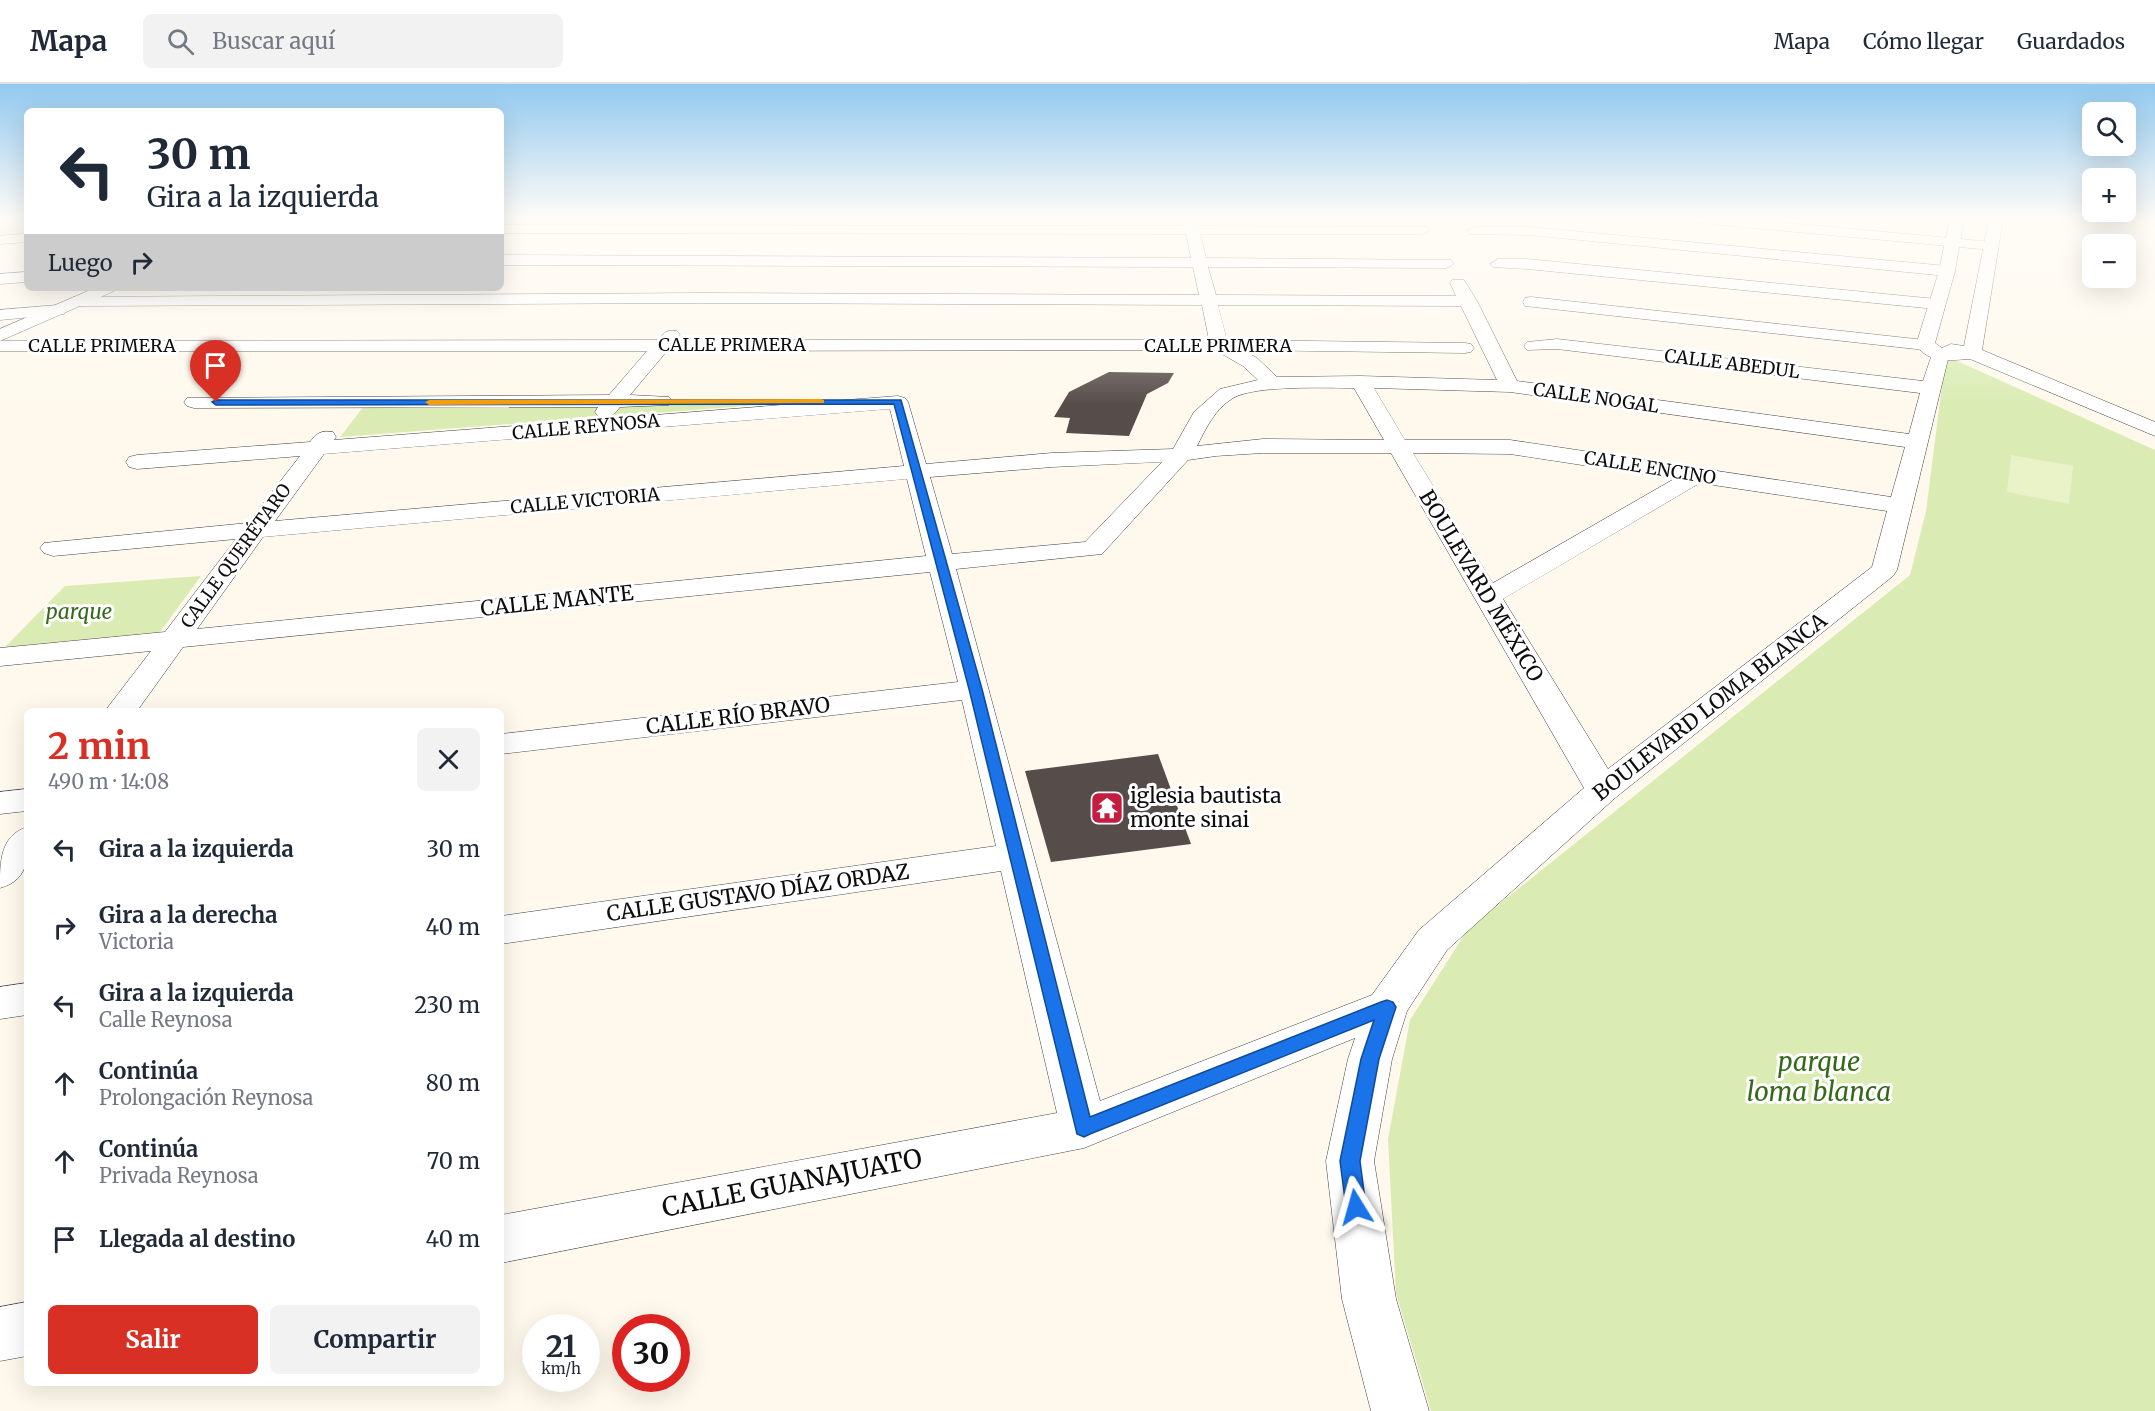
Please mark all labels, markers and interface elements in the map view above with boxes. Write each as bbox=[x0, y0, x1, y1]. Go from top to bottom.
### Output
search box bbox=[143, 14, 563, 68]
text: Mapa bbox=[30, 23, 107, 59]
icon: search bbox=[164, 25, 197, 58]
text: Buscar aquí bbox=[212, 27, 335, 55]
text: Mapa bbox=[1774, 28, 1830, 55]
text: Cómo llegar bbox=[1863, 28, 1984, 55]
text: Guardados bbox=[2017, 28, 2125, 55]
map controls bbox=[2082, 102, 2136, 288]
button: search bbox=[2082, 102, 2136, 156]
text: 30 m bbox=[147, 128, 251, 180]
icon: left bbox=[48, 132, 126, 210]
button: + bbox=[2082, 168, 2136, 222]
text: Gira a la izquierda bbox=[147, 180, 379, 214]
button: − bbox=[2082, 234, 2136, 288]
icon: right bbox=[125, 246, 158, 279]
text: Luego bbox=[48, 249, 113, 277]
street label: CALLE PRIMERA bbox=[658, 333, 806, 356]
street label: CALLE PRIMERA bbox=[28, 334, 176, 357]
street label: CALLE PRIMERA bbox=[1144, 334, 1292, 357]
pin bbox=[190, 340, 241, 402]
street label: CALLE ABEDUL bbox=[1663, 344, 1801, 383]
icon: arrive bbox=[199, 349, 232, 382]
street label: CALLE NOGAL bbox=[1532, 377, 1660, 418]
street label: CALLE REYNOSA bbox=[511, 409, 661, 444]
street label: CALLE ENCINO bbox=[1583, 446, 1718, 489]
street label: CALLE QUERÉTARO bbox=[175, 479, 296, 633]
street label: CALLE VICTORIA bbox=[509, 482, 661, 518]
street label: BOULEVARD MÉXICO bbox=[1413, 484, 1550, 687]
street label: CALLE MANTE bbox=[479, 579, 635, 622]
park label: parque bbox=[46, 598, 112, 625]
street label: BOULEVARD LOMA BLANCA bbox=[1587, 607, 1832, 806]
street label: CALLE RÍO BRAVO bbox=[644, 690, 832, 740]
text: 2 min bbox=[48, 724, 151, 769]
button: close bbox=[417, 728, 480, 791]
text: 490 m · 14:08 bbox=[48, 769, 169, 794]
place label: iglesia bautista monte sinai bbox=[1130, 782, 1282, 833]
temple icon: iglesia bautista monte sinai bbox=[1089, 790, 1125, 826]
icon: left bbox=[48, 833, 81, 866]
text: Gira a la izquierda bbox=[99, 835, 294, 863]
text: 30 m bbox=[426, 835, 480, 863]
street label: CALLE GUSTAVO DÍAZ ORDAZ bbox=[605, 857, 911, 927]
text: Gira a la derecha bbox=[99, 901, 277, 929]
icon: right bbox=[48, 911, 81, 944]
text: 40 m bbox=[425, 913, 480, 941]
text: Victoria bbox=[99, 929, 174, 954]
text: Gira a la izquierda bbox=[99, 979, 294, 1007]
icon: left bbox=[48, 989, 81, 1022]
text: 230 m bbox=[414, 991, 480, 1019]
text: Calle Reynosa bbox=[99, 1007, 232, 1032]
park label: parque loma blanca bbox=[1747, 1045, 1891, 1108]
text: Continúa bbox=[99, 1057, 198, 1085]
icon: ahead bbox=[48, 1067, 81, 1100]
text: 80 m bbox=[426, 1069, 480, 1097]
text: Prolongación Reynosa bbox=[99, 1085, 313, 1110]
text: Continúa bbox=[99, 1135, 198, 1163]
street label: CALLE GUANAJUATO bbox=[659, 1141, 925, 1224]
icon: ahead bbox=[48, 1145, 81, 1178]
text: 70 m bbox=[427, 1147, 480, 1175]
text: Privada Reynosa bbox=[99, 1163, 259, 1188]
position arrow bbox=[1324, 1175, 1388, 1239]
icon: arrive bbox=[48, 1223, 81, 1256]
text: Llegada al destino bbox=[99, 1225, 295, 1253]
text: 40 m bbox=[425, 1225, 480, 1253]
button: Salir bbox=[48, 1305, 258, 1374]
button: Compartir bbox=[270, 1305, 480, 1374]
speed limit sign: 30 bbox=[612, 1314, 690, 1392]
text: 21 bbox=[546, 1327, 576, 1365]
text: km/h bbox=[541, 1359, 581, 1378]

